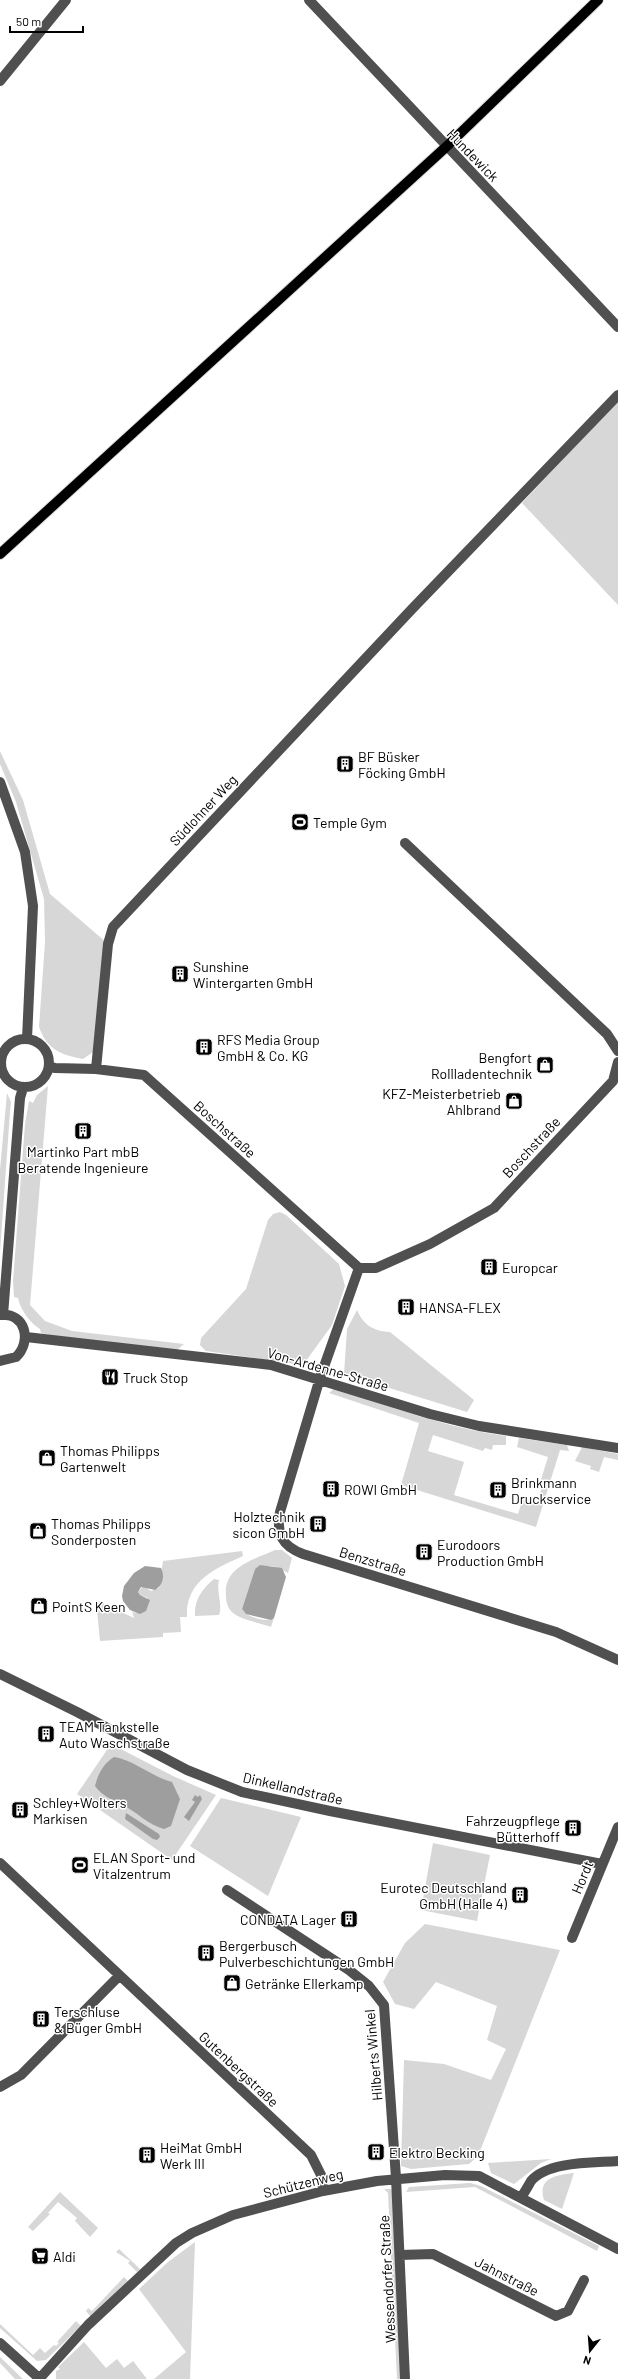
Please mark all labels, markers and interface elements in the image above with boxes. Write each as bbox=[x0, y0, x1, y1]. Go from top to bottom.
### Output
scale bar bbox=[10, 8, 83, 34]
text: 50 m bbox=[16, 14, 41, 28]
street label: Hundewick bbox=[444, 125, 502, 185]
place label: BF Büsker Föcking GmbH bbox=[358, 748, 446, 781]
building icon: BF Büsker Föcking GmbH bbox=[335, 754, 355, 774]
street label: Südlohner Weg bbox=[166, 771, 240, 849]
sports icon: Temple Gym bbox=[290, 812, 310, 832]
place label: Temple Gym bbox=[313, 814, 387, 831]
place label: Sunshine Wintergarten GmbH bbox=[193, 958, 313, 991]
building icon: Sunshine Wintergarten GmbH bbox=[170, 964, 190, 984]
place label: RFS Media Group GmbH & Co. KG bbox=[217, 1031, 320, 1064]
building icon: RFS Media Group GmbH & Co. KG bbox=[194, 1037, 214, 1057]
place label: Bengfort Rollladentechnik bbox=[431, 1049, 532, 1082]
shop icon: Bengfort Rollladentechnik bbox=[535, 1055, 555, 1075]
place label: KFZ-Meisterbetrieb Ahlbrand bbox=[382, 1085, 501, 1118]
shop icon: KFZ-Meisterbetrieb Ahlbrand bbox=[504, 1091, 524, 1111]
street label: Boschstraße bbox=[191, 1097, 259, 1161]
street label: Boschstraße bbox=[498, 1113, 564, 1181]
building icon: Martinko Part mbB Beratende Ingenieure bbox=[73, 1121, 93, 1141]
place label: Martinko Part mbB Beratende Ingenieure bbox=[18, 1143, 148, 1176]
building icon: Europcar bbox=[479, 1257, 499, 1277]
place label: Europcar bbox=[502, 1259, 558, 1276]
building icon: HANSA-FLEX bbox=[396, 1297, 416, 1317]
place label: HANSA-FLEX bbox=[419, 1299, 501, 1316]
street label: Von-Ardenne-Straße bbox=[265, 1344, 391, 1394]
restaurant icon: Truck Stop bbox=[100, 1367, 120, 1387]
place label: Truck Stop bbox=[123, 1369, 188, 1386]
place label: Thomas Philipps Gartenwelt bbox=[60, 1442, 160, 1475]
shop icon: Thomas Philipps Gartenwelt bbox=[37, 1448, 57, 1468]
place label: Brinkmann Druckservice bbox=[511, 1474, 591, 1507]
building icon: ROWI GmbH bbox=[321, 1479, 341, 1499]
building icon: Brinkmann Druckservice bbox=[488, 1480, 508, 1500]
place label: ROWI GmbH bbox=[344, 1481, 417, 1498]
place label: Holztechnik sicon GmbH bbox=[233, 1508, 305, 1541]
building icon: Holztechnik sicon GmbH bbox=[308, 1514, 328, 1534]
place label: Thomas Philipps Sonderposten bbox=[51, 1515, 151, 1548]
shop icon: Thomas Philipps Sonderposten bbox=[28, 1521, 48, 1541]
place label: Eurodoors Production GmbH bbox=[437, 1536, 544, 1569]
building icon: Eurodoors Production GmbH bbox=[414, 1542, 434, 1562]
street label: Benzstraße bbox=[337, 1543, 409, 1579]
shop icon: PointS Keen bbox=[29, 1596, 49, 1616]
place label: PointS Keen bbox=[52, 1598, 126, 1615]
place label: TEAM Tankstelle Auto Waschstraße bbox=[59, 1718, 170, 1751]
building icon: TEAM Tankstelle Auto Waschstraße bbox=[36, 1724, 56, 1744]
street label: Dinkellandstraße bbox=[241, 1768, 345, 1808]
place label: Schley+Wolters Markisen bbox=[33, 1794, 127, 1827]
building icon: Schley+Wolters Markisen bbox=[10, 1800, 30, 1820]
place label: Fahrzeugpflege Bütterhoff bbox=[466, 1812, 560, 1845]
building icon: Fahrzeugpflege Bütterhoff bbox=[563, 1818, 583, 1838]
place label: ELAN Sport- und Vitalzentrum bbox=[93, 1849, 195, 1882]
sports icon: ELAN Sport- und Vitalzentrum bbox=[70, 1855, 90, 1875]
street label: Hordt bbox=[567, 1858, 597, 1896]
place label: Eurotec Deutschland GmbH (Halle 4) bbox=[380, 1879, 507, 1912]
building icon: Eurotec Deutschland GmbH (Halle 4) bbox=[510, 1885, 530, 1905]
building icon: CONDATA Lager bbox=[339, 1909, 359, 1929]
place label: CONDATA Lager bbox=[240, 1911, 336, 1928]
place label: Bergerbusch Pulverbeschichtungen GmbH bbox=[219, 1937, 394, 1970]
building icon: Bergerbusch Pulverbeschichtungen GmbH bbox=[196, 1943, 216, 1963]
shop icon: Getränke Ellerkamp bbox=[222, 1973, 242, 1993]
place label: Getränke Ellerkamp bbox=[245, 1975, 364, 1992]
place label: Terschluse & Büger GmbH bbox=[54, 2003, 142, 2036]
building icon: Terschluse & Büger GmbH bbox=[31, 2009, 51, 2029]
street label: Hilberts Winkel bbox=[361, 2009, 385, 2101]
street label: Gutenbergstraße bbox=[196, 2028, 282, 2110]
place label: HeiMat GmbH Werk III bbox=[160, 2139, 242, 2172]
building icon: Elektro Becking bbox=[366, 2142, 386, 2162]
place label: Elektro Becking bbox=[389, 2144, 485, 2161]
building icon: HeiMat GmbH Werk III bbox=[137, 2145, 157, 2165]
street label: Schützenweg bbox=[261, 2165, 345, 2201]
street label: Wessendorfer Straße bbox=[375, 2215, 399, 2343]
supermarket icon: Aldi bbox=[30, 2246, 50, 2266]
place label: Aldi bbox=[53, 2248, 76, 2265]
street label: Jahnstraße bbox=[472, 2253, 542, 2299]
north arrow bbox=[570, 2331, 610, 2371]
text: N bbox=[582, 2354, 592, 2368]

